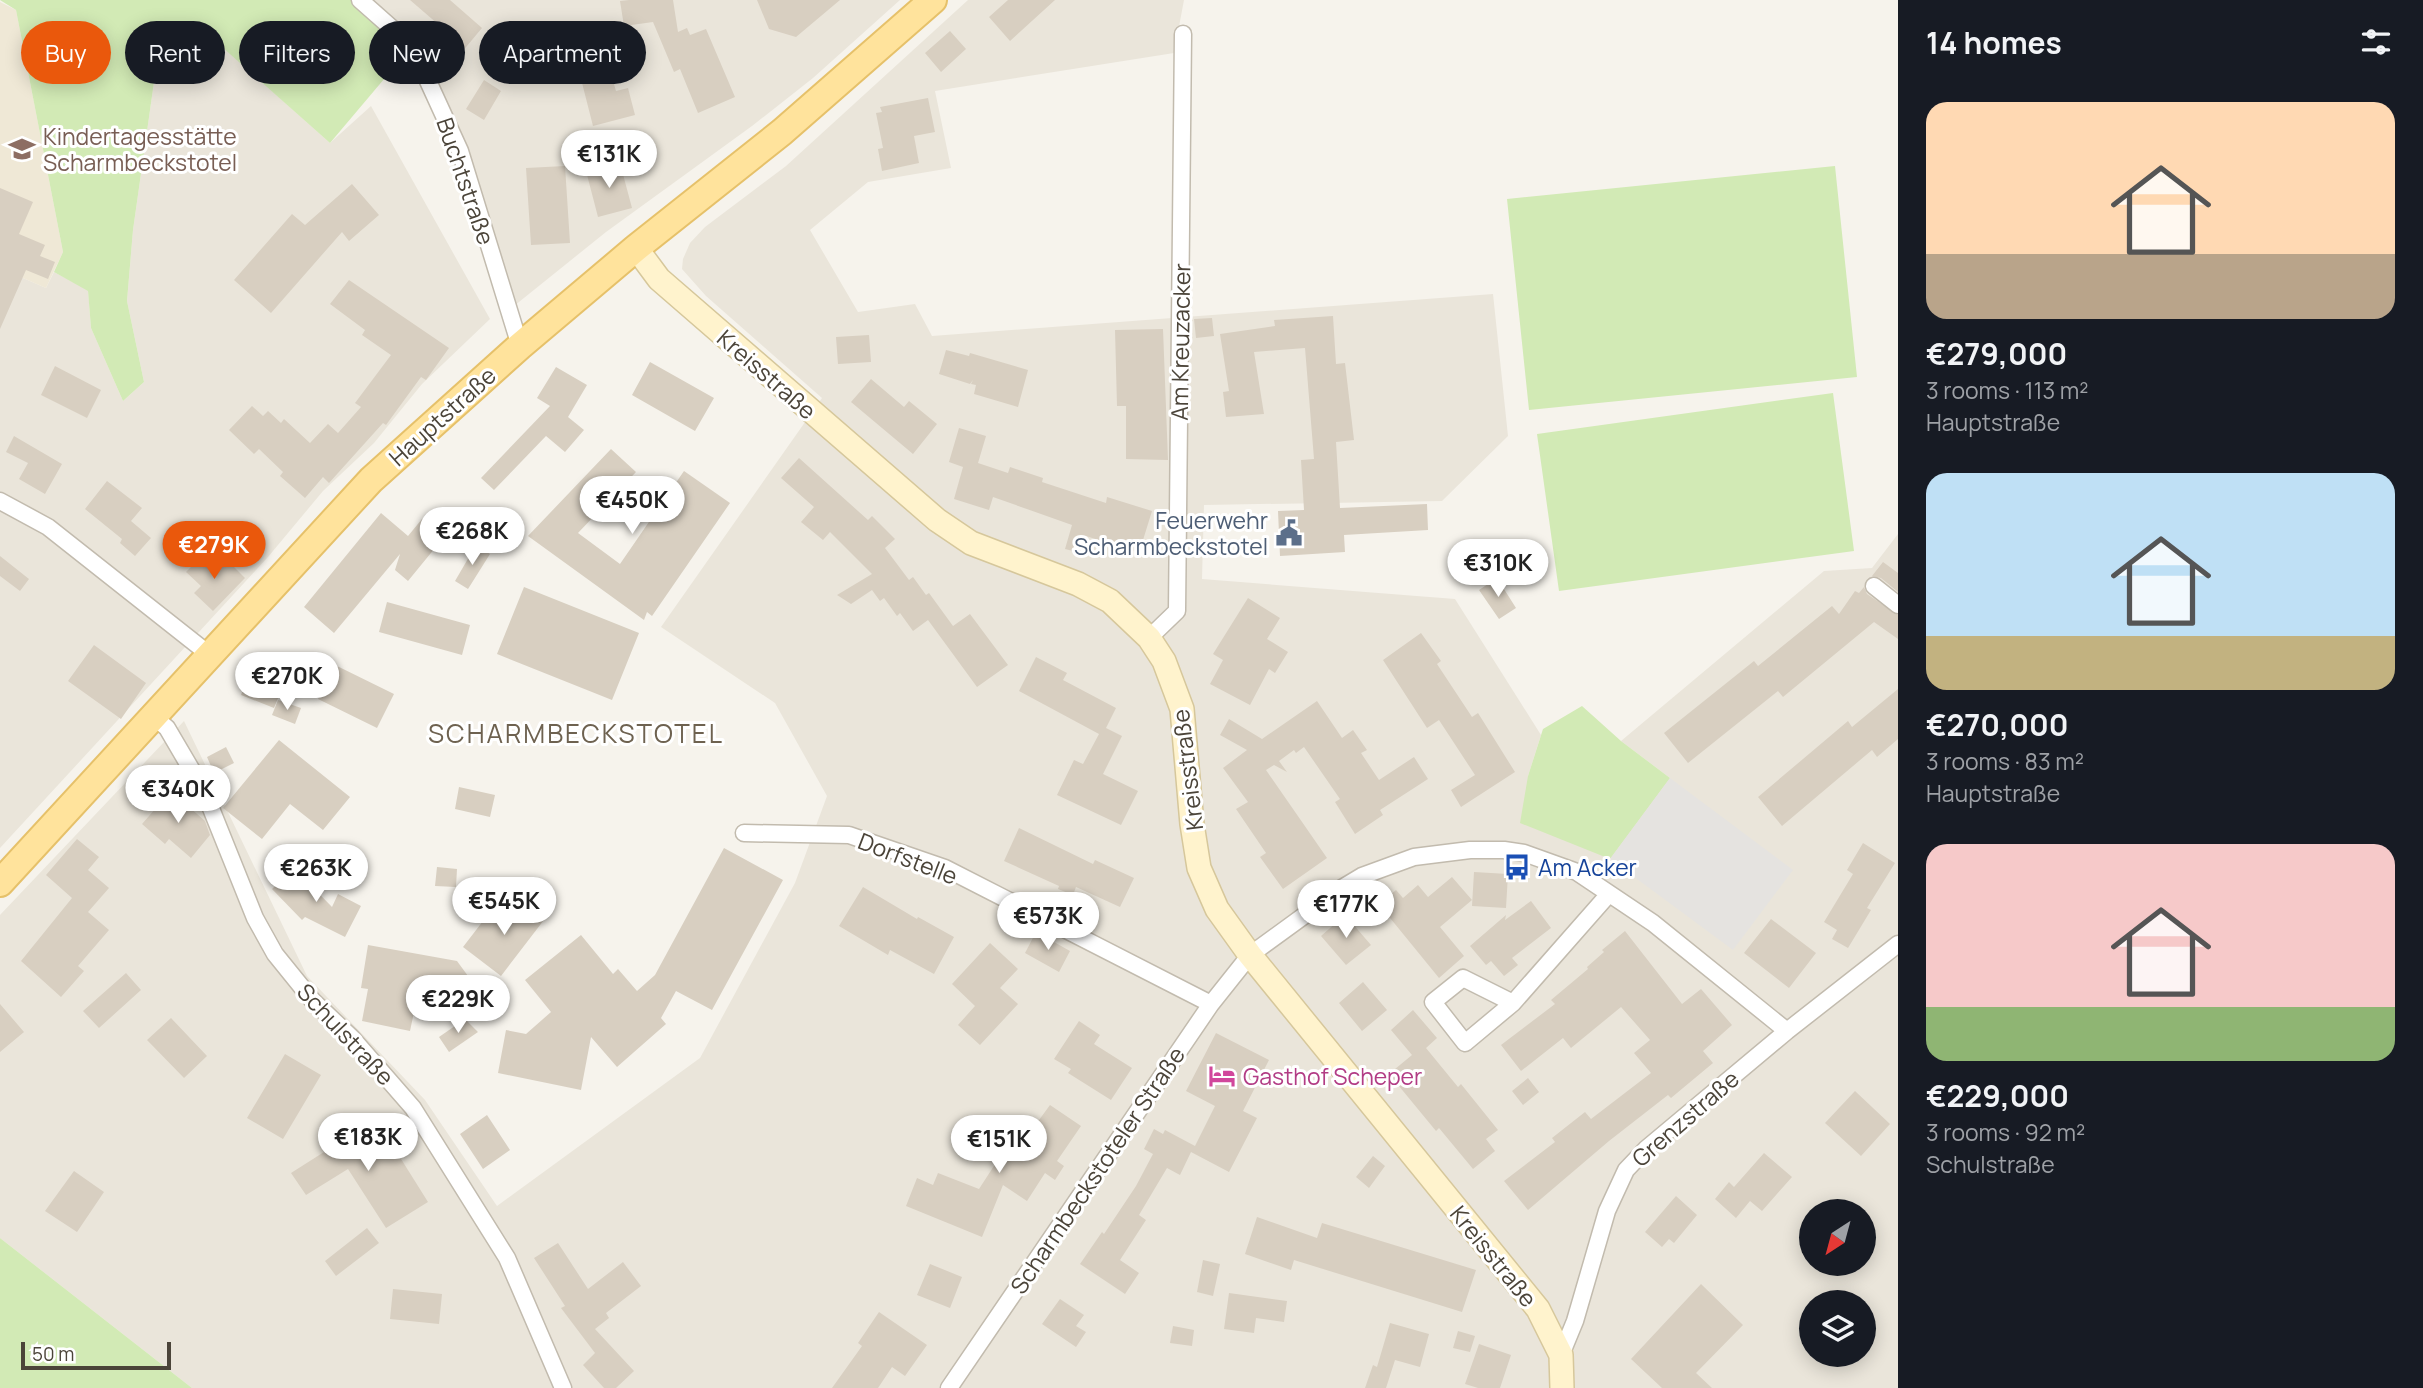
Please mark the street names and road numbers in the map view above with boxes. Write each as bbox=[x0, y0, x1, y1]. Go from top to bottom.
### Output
street label: Buchtstraße bbox=[429, 113, 503, 249]
street label: Am Kreuzacker bbox=[1163, 263, 1197, 421]
street label: Kreisstraße bbox=[711, 322, 823, 426]
street label: Hauptstraße bbox=[381, 359, 503, 473]
street label: Kreisstraße bbox=[1164, 708, 1210, 832]
street label: Dorfstelle bbox=[854, 824, 962, 892]
street label: Schulstraße bbox=[290, 976, 402, 1092]
street label: Scharmbeckstoteler Straße bbox=[1002, 1040, 1192, 1300]
street label: Grenzstraße bbox=[1625, 1063, 1745, 1173]
street label: Kreisstraße bbox=[1443, 1199, 1545, 1313]

